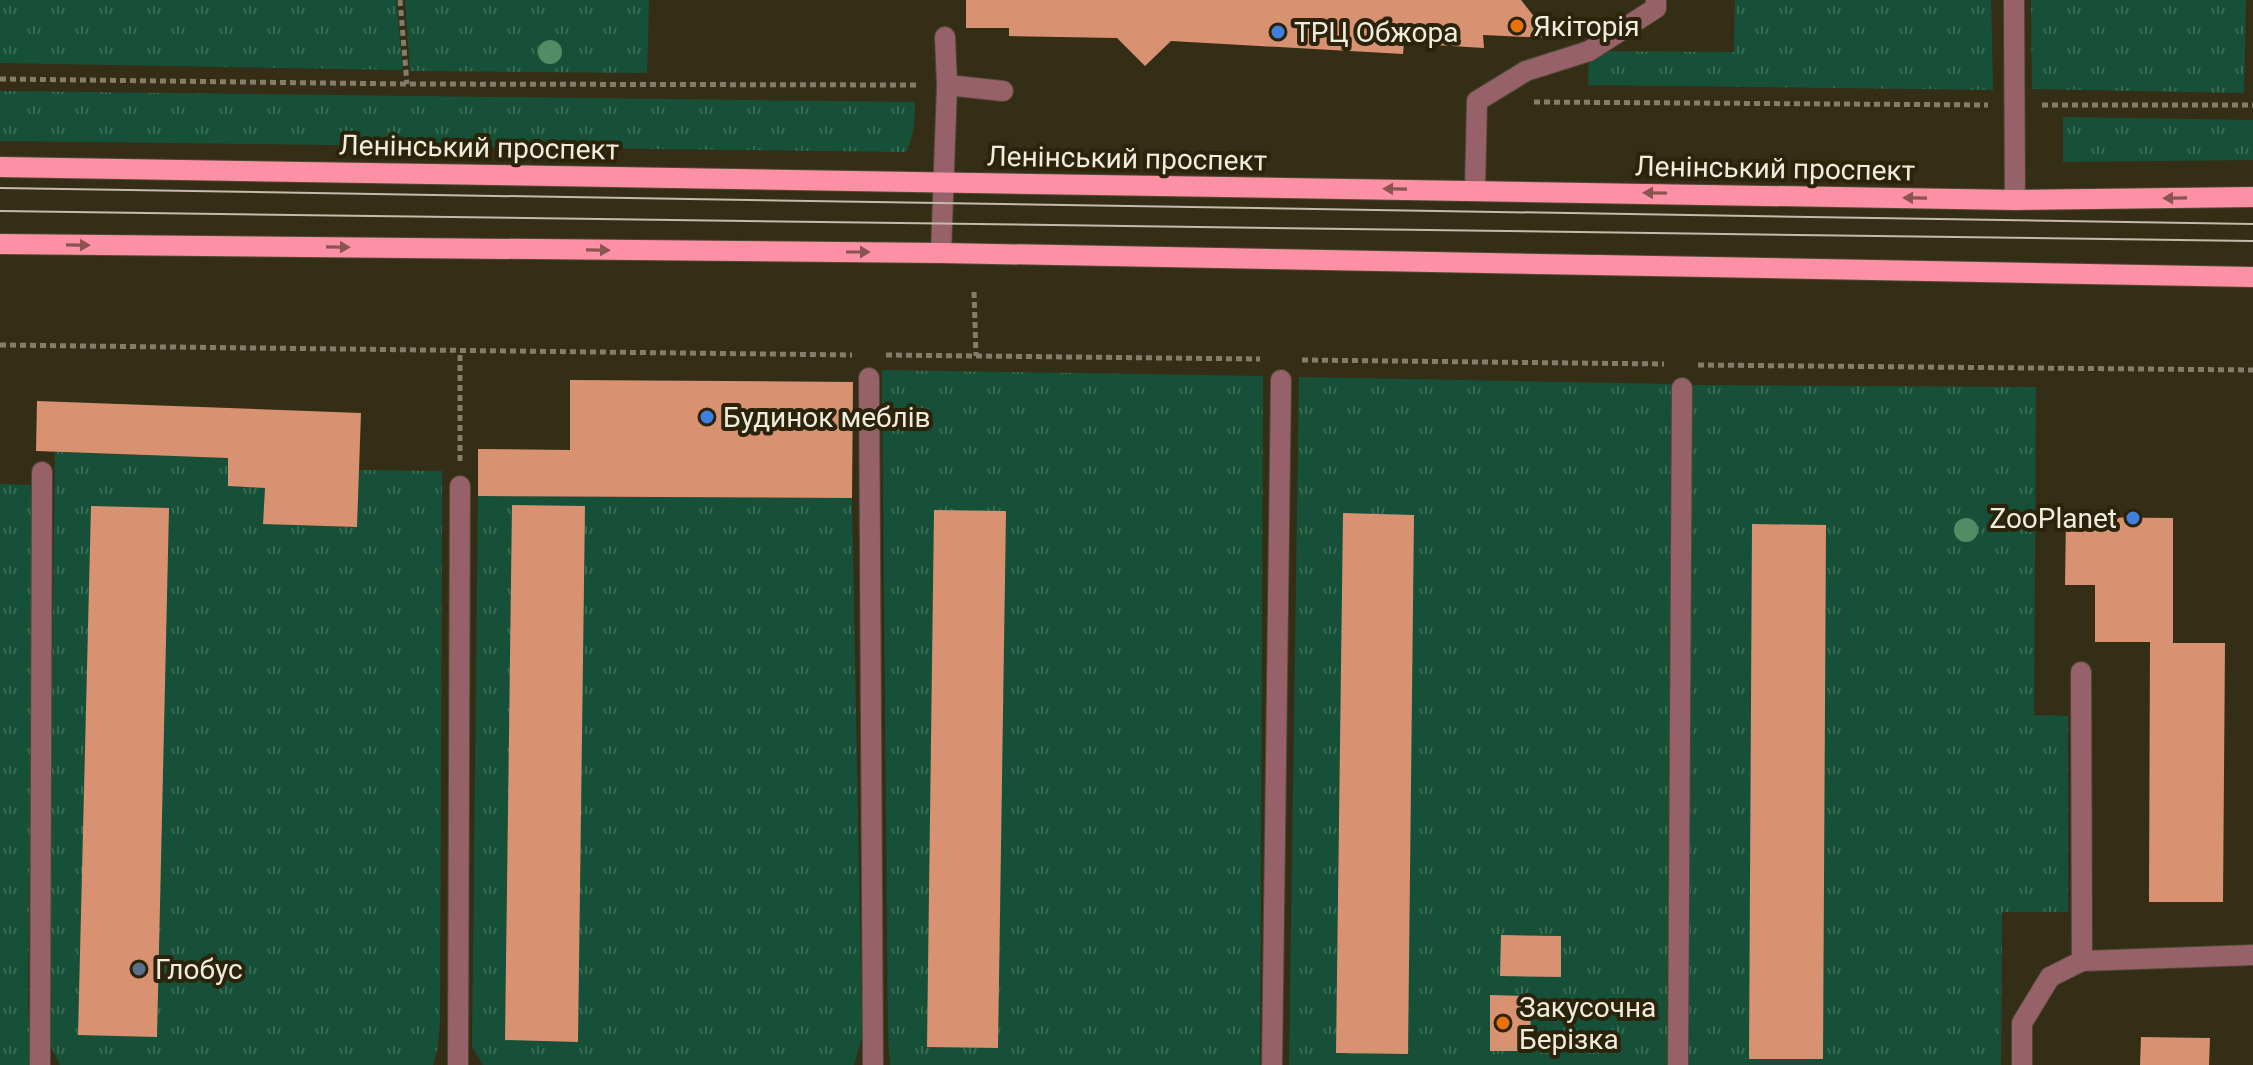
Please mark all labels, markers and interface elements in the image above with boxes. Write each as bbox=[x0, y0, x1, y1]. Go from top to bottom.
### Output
place label: Якіторія bbox=[1533, 10, 1640, 43]
place label: ТРЦ Обжора bbox=[1294, 16, 1458, 49]
marker: Якіторія bbox=[1508, 17, 1526, 35]
marker: ТРЦ Обжора bbox=[1269, 23, 1287, 41]
street label: Ленінський проспект bbox=[339, 129, 619, 166]
street label: Ленінський проспект bbox=[987, 140, 1267, 177]
street label: Ленінський проспект bbox=[1635, 150, 1915, 187]
one-way arrow bbox=[1382, 183, 1407, 195]
one-way arrow bbox=[1642, 187, 1667, 200]
one-way arrow bbox=[1902, 192, 1927, 205]
one-way arrow bbox=[2162, 192, 2187, 204]
one-way arrow bbox=[66, 239, 91, 251]
one-way arrow bbox=[326, 241, 351, 253]
one-way arrow bbox=[586, 244, 611, 256]
one-way arrow bbox=[846, 246, 871, 258]
place label: Будинок меблів bbox=[723, 401, 931, 434]
marker: Будинок меблів bbox=[698, 408, 716, 426]
place label: ZooPlanet bbox=[1989, 502, 2117, 535]
marker: ZooPlanet bbox=[2124, 509, 2142, 527]
place label: Глобус bbox=[155, 953, 243, 986]
marker: Глобус bbox=[130, 960, 148, 978]
place label: Закусочна Берізка bbox=[1519, 991, 1656, 1056]
marker: Закусочна Берізка bbox=[1494, 1014, 1512, 1032]

